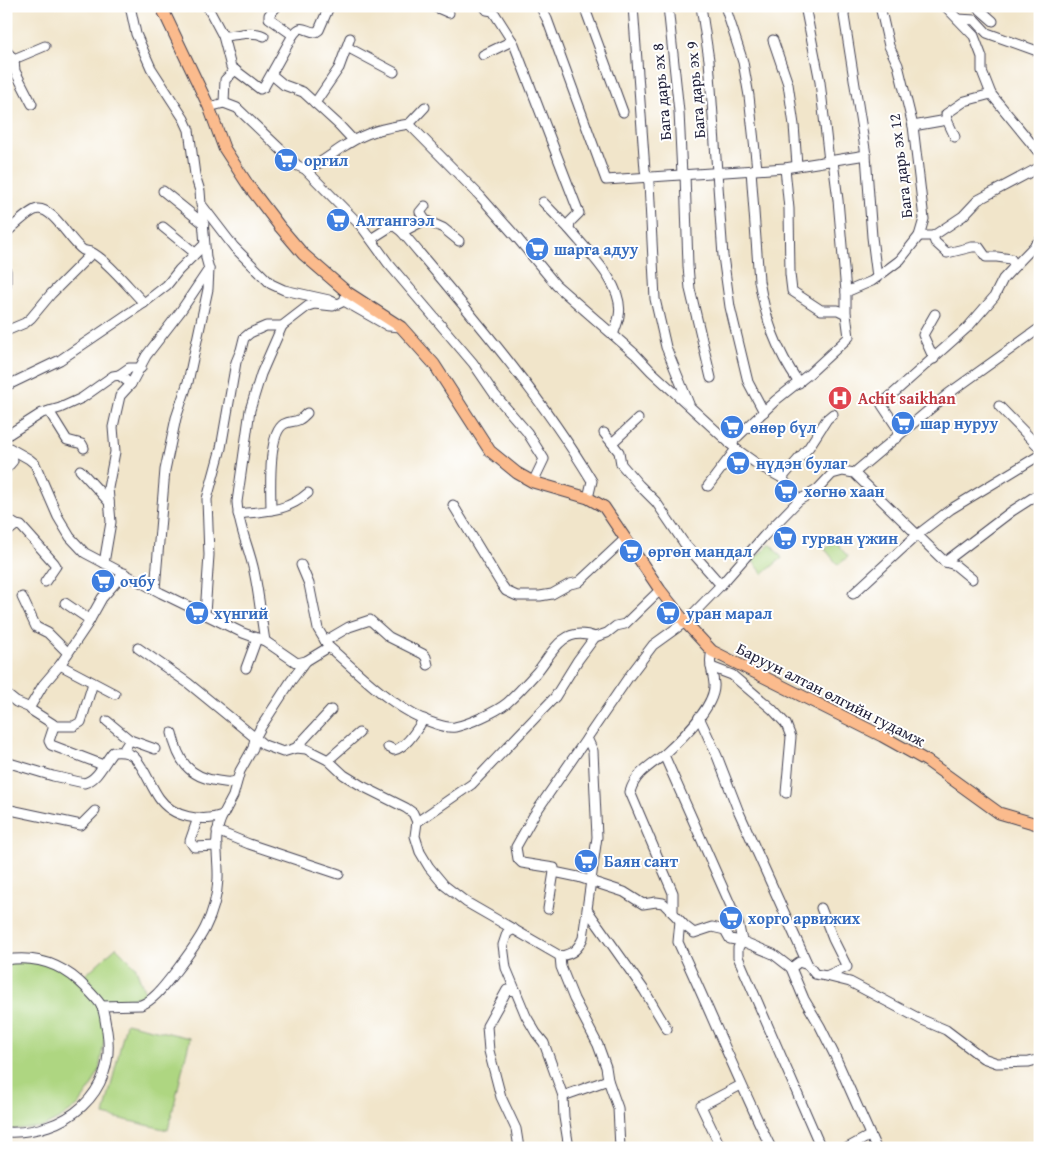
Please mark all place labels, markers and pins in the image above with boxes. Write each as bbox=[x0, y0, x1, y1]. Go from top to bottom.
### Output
supermarket icon: оргил bbox=[273, 147, 299, 173]
place label: оргил bbox=[304, 148, 349, 172]
supermarket icon: Алтангээл bbox=[325, 207, 351, 233]
place label: Алтангээл bbox=[356, 208, 435, 232]
supermarket icon: шарга адуу bbox=[524, 236, 550, 262]
place label: шарга адуу bbox=[554, 237, 639, 261]
hospital icon: Achit saikhan bbox=[827, 385, 853, 411]
place label: Achit saikhan bbox=[858, 386, 956, 410]
supermarket icon: шар нуруу bbox=[890, 410, 916, 436]
place label: шар нуруу bbox=[920, 411, 999, 435]
supermarket icon: өнөр бүл bbox=[719, 414, 745, 440]
place label: өнөр бүл bbox=[750, 415, 817, 439]
supermarket icon: нүдэн булаг bbox=[725, 450, 751, 476]
place label: нүдэн булаг bbox=[756, 451, 848, 475]
supermarket icon: хөгнө хаан bbox=[773, 478, 799, 504]
place label: хөгнө хаан bbox=[804, 479, 885, 503]
supermarket icon: гурван үжин bbox=[772, 525, 798, 551]
place label: гурван үжин bbox=[802, 526, 898, 550]
supermarket icon: өргөн мандал bbox=[618, 538, 644, 564]
place label: өргөн мандал bbox=[648, 539, 753, 563]
supermarket icon: очбу bbox=[90, 568, 116, 594]
place label: очбу bbox=[120, 569, 156, 593]
supermarket icon: хүнгий bbox=[184, 600, 210, 626]
supermarket icon: уран марал bbox=[655, 600, 681, 626]
place label: хүнгий bbox=[214, 601, 268, 625]
place label: уран марал bbox=[685, 601, 773, 625]
supermarket icon: Баян сант bbox=[573, 848, 599, 874]
place label: Баян сант bbox=[604, 849, 678, 873]
supermarket icon: хорго арвижих bbox=[718, 905, 744, 931]
place label: хорго арвижих bbox=[748, 906, 861, 930]

